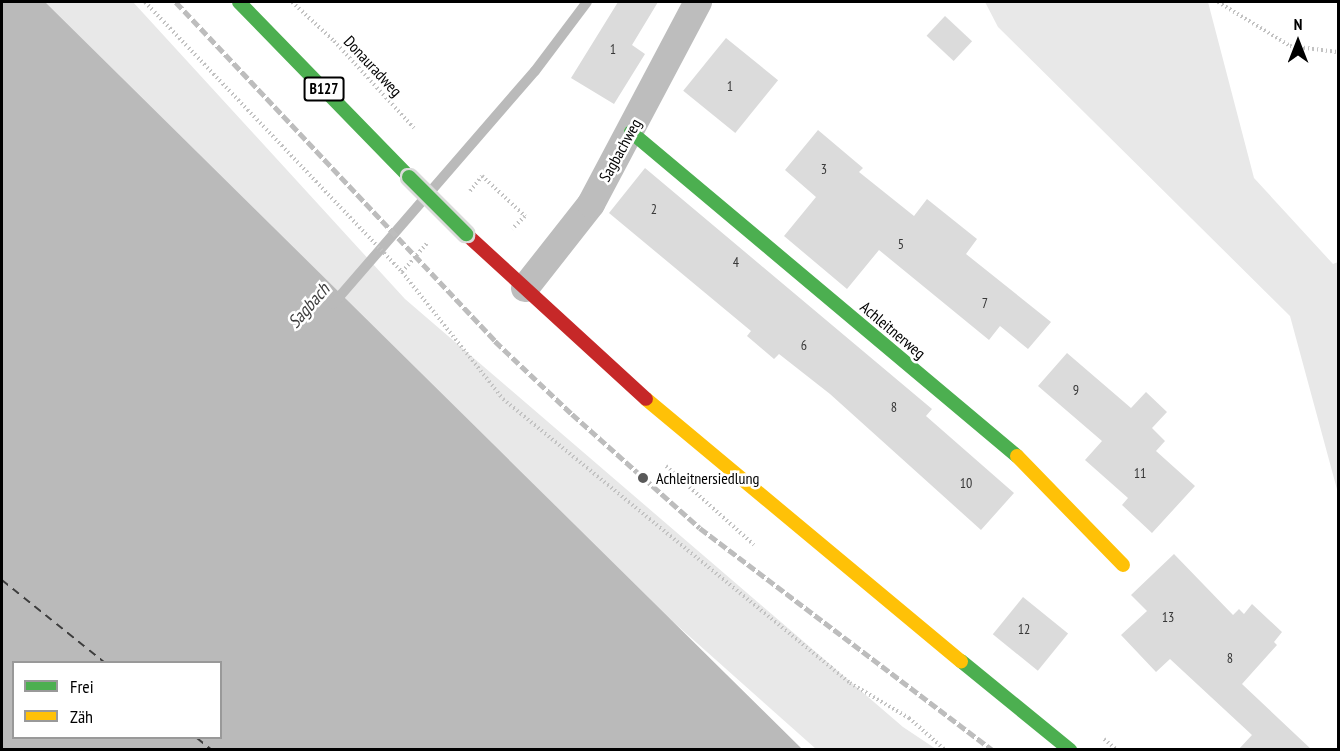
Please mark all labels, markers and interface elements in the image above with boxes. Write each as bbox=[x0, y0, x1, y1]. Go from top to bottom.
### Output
north arrow bbox=[1268, 12, 1328, 72]
text: N bbox=[1294, 14, 1302, 34]
street label: Donauradweg bbox=[340, 32, 406, 100]
house number: 1 bbox=[610, 41, 616, 57]
road number: B127 bbox=[303, 77, 345, 101]
house number: 1 bbox=[727, 78, 733, 94]
street label: Sagbachweg bbox=[595, 115, 645, 185]
house number: 3 bbox=[821, 161, 827, 177]
house number: 2 bbox=[651, 201, 657, 217]
house number: 5 bbox=[898, 236, 904, 252]
house number: 4 bbox=[733, 254, 739, 270]
water label: Sagbach bbox=[284, 279, 334, 333]
house number: 7 bbox=[982, 295, 988, 311]
street label: Achleitnerweg bbox=[857, 297, 929, 363]
house number: 6 bbox=[801, 337, 807, 353]
house number: 9 bbox=[1073, 382, 1079, 398]
house number: 8 bbox=[891, 399, 897, 415]
house number: 11 bbox=[1134, 465, 1146, 481]
place label: Achleitnersiedlung bbox=[656, 468, 759, 488]
marker: Achleitnersiedlung bbox=[634, 469, 652, 487]
house number: 10 bbox=[960, 475, 972, 491]
house number: 13 bbox=[1162, 609, 1174, 625]
house number: 12 bbox=[1018, 621, 1030, 637]
house number: 8 bbox=[1227, 650, 1233, 666]
legend bbox=[12, 661, 222, 739]
text: Frei bbox=[70, 675, 94, 698]
text: Zäh bbox=[70, 705, 93, 728]

